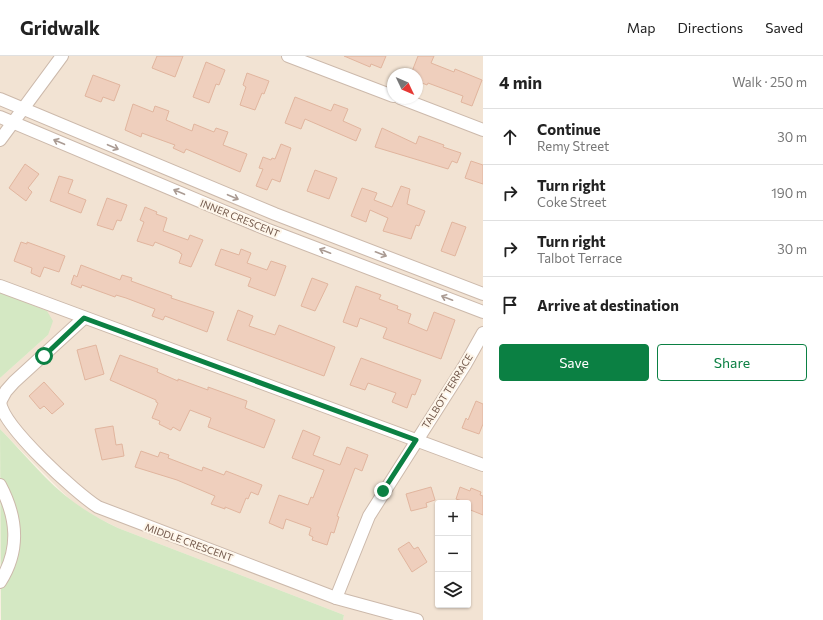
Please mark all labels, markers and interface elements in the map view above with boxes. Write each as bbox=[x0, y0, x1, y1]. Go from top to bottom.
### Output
text: Gridwalk bbox=[20, 16, 100, 39]
text: Map bbox=[627, 19, 656, 36]
text: Directions bbox=[678, 19, 743, 36]
text: Saved bbox=[765, 19, 803, 36]
north arrow bbox=[387, 68, 423, 104]
text: 4 min bbox=[499, 72, 542, 93]
text: Walk · 250 m bbox=[732, 74, 807, 90]
text: Continue bbox=[537, 120, 601, 138]
icon: ahead bbox=[499, 126, 521, 148]
text: 30 m bbox=[777, 129, 807, 145]
one-way arrow bbox=[53, 138, 65, 145]
text: Remy Street bbox=[537, 138, 609, 154]
one-way arrow bbox=[107, 143, 119, 151]
text: Turn right bbox=[537, 176, 606, 194]
icon: right bbox=[499, 182, 521, 204]
text: 190 m bbox=[771, 185, 807, 201]
one-way arrow bbox=[173, 188, 185, 196]
one-way arrow bbox=[227, 193, 239, 201]
text: Coke Street bbox=[537, 194, 607, 210]
street label: INNER CRESCENT bbox=[199, 197, 282, 240]
text: Turn right bbox=[537, 232, 606, 250]
icon: right bbox=[499, 238, 521, 260]
text: 30 m bbox=[777, 241, 807, 257]
one-way arrow bbox=[320, 247, 332, 255]
text: Talbot Terrace bbox=[537, 250, 622, 266]
one-way arrow bbox=[374, 251, 386, 259]
one-way arrow bbox=[441, 293, 453, 301]
icon: arrive bbox=[499, 294, 521, 316]
text: Arrive at destination bbox=[537, 296, 679, 314]
button: Save bbox=[499, 344, 649, 381]
button: Share bbox=[657, 344, 807, 381]
route start bbox=[35, 347, 53, 365]
street label: TALBOT TERRACE bbox=[419, 351, 475, 431]
route end bbox=[374, 482, 392, 500]
map controls bbox=[435, 500, 471, 608]
button: + bbox=[435, 500, 471, 536]
street label: MIDDLE CRESCENT bbox=[143, 520, 235, 564]
button: − bbox=[435, 536, 471, 572]
button: layers bbox=[435, 572, 471, 608]

